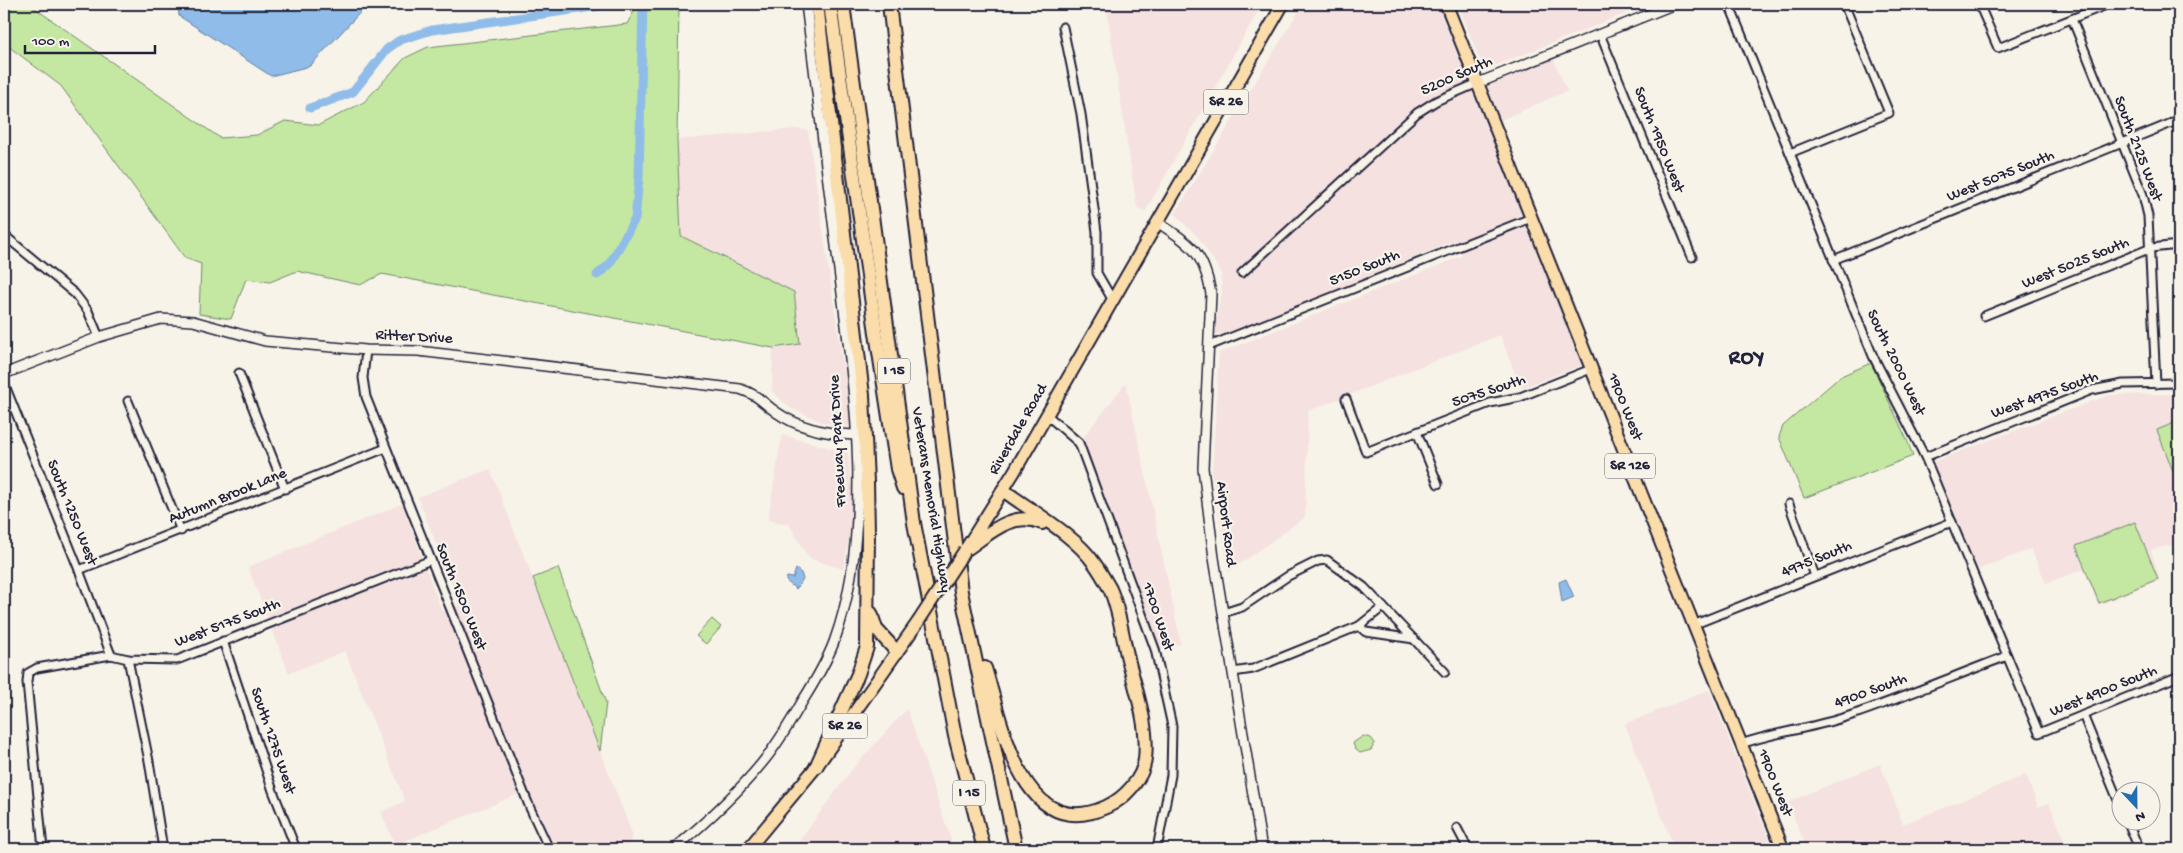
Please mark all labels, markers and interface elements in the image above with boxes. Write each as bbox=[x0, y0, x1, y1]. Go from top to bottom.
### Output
scale bar bbox=[25, 22, 155, 54]
text: 100 m bbox=[31, 33, 70, 51]
street label: 5200 South bbox=[1418, 53, 1496, 101]
street label: South 1950 West bbox=[1628, 84, 1688, 197]
road number: SR 26 bbox=[1204, 90, 1248, 114]
street label: South 2125 West bbox=[2108, 94, 2166, 205]
street label: West 5075 South bbox=[1944, 147, 2058, 207]
street label: West 5025 South bbox=[2020, 234, 2133, 294]
street label: 5150 South bbox=[1327, 246, 1403, 292]
street label: South 2000 West bbox=[1861, 307, 1929, 420]
street label: Ritter Drive bbox=[375, 326, 454, 350]
district label: ROY bbox=[1728, 347, 1765, 372]
road number: I 15 bbox=[878, 358, 910, 384]
street label: West 4975 South bbox=[1989, 368, 2102, 424]
street label: 1900 West bbox=[1602, 370, 1647, 445]
street label: 5075 South bbox=[1450, 371, 1529, 413]
street label: Freeway Park Drive bbox=[826, 374, 852, 509]
street label: Riverdale Road bbox=[985, 380, 1053, 479]
street label: Veterans Memorial Highway bbox=[906, 405, 954, 594]
road number: SR 126 bbox=[1605, 454, 1655, 478]
street label: South 1250 West bbox=[41, 458, 101, 570]
street label: Autumn Brook Lane bbox=[166, 464, 291, 529]
street label: Airport Road bbox=[1210, 480, 1240, 569]
street label: 4975 South bbox=[1779, 537, 1855, 583]
street label: South 1500 West bbox=[430, 541, 491, 654]
street label: 1700 West bbox=[1136, 579, 1178, 655]
street label: West 5175 South bbox=[172, 595, 284, 653]
street label: West 4900 South bbox=[2048, 662, 2161, 722]
street label: 4900 South bbox=[1832, 670, 1910, 714]
street label: South 1275 West bbox=[245, 685, 300, 798]
road number: SR 26 bbox=[822, 714, 868, 738]
street label: 1900 West bbox=[1752, 746, 1797, 821]
road number: I 15 bbox=[953, 780, 985, 806]
north arrow bbox=[2110, 780, 2160, 830]
text: N bbox=[2133, 806, 2147, 825]

